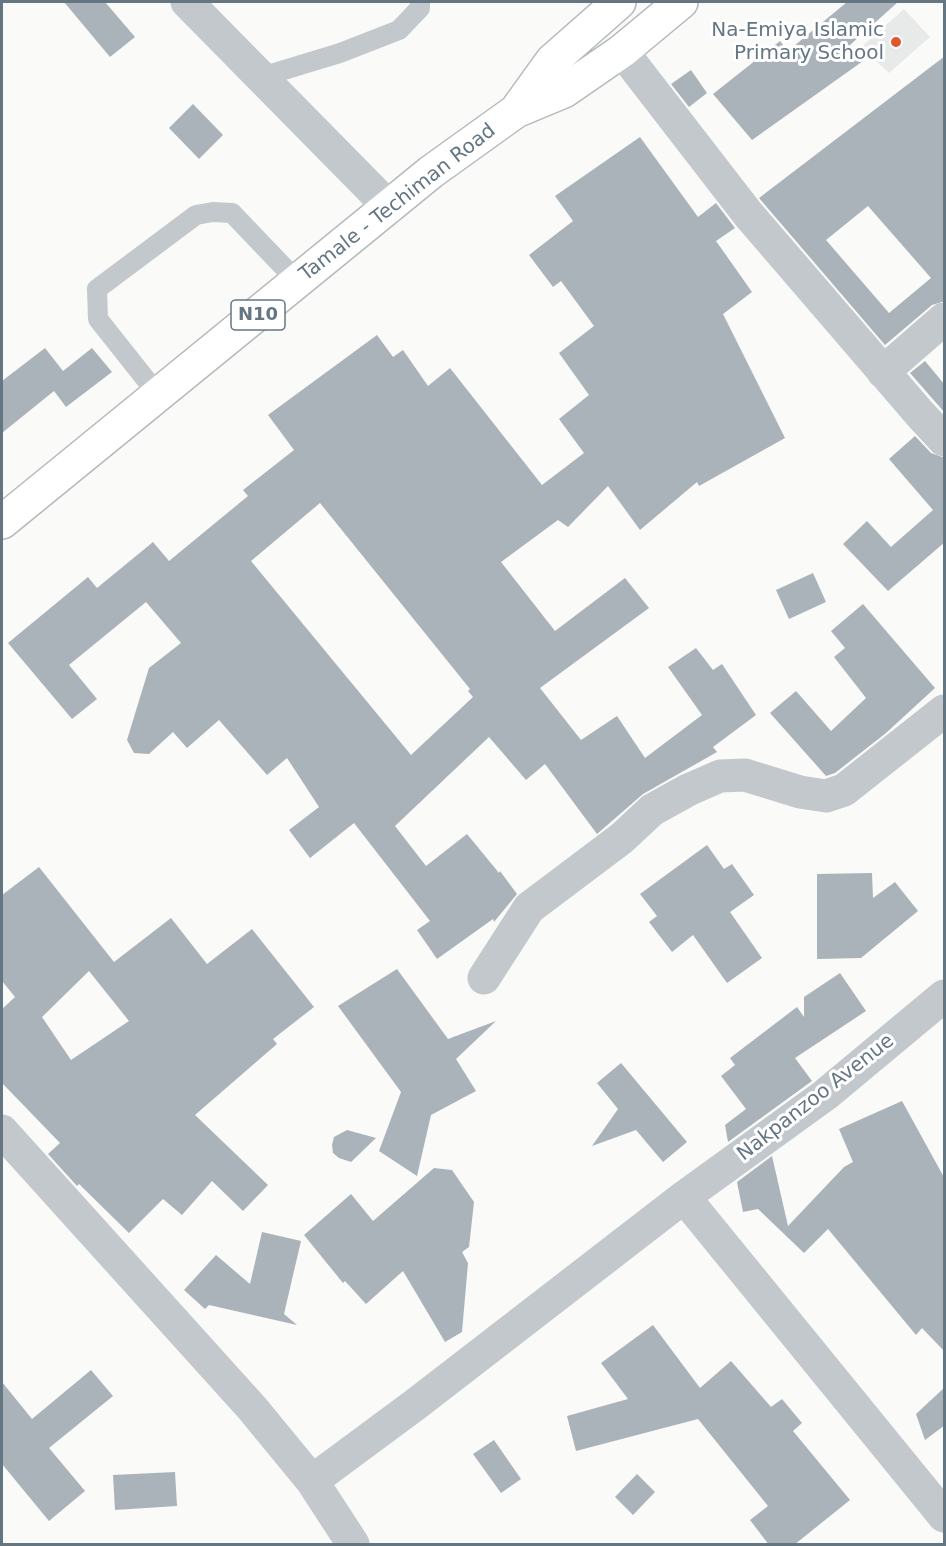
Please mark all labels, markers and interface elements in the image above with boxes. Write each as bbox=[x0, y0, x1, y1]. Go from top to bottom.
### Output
place label: Na-Emiya Islamic Primary School bbox=[711, 19, 884, 66]
marker: Na-Emiya Islamic Primary School bbox=[889, 35, 903, 49]
street label: Tamale - Techiman Road bbox=[295, 119, 501, 287]
road number: N10 bbox=[231, 300, 285, 330]
street label: Nakpanzoo Avenue bbox=[733, 1029, 899, 1167]

